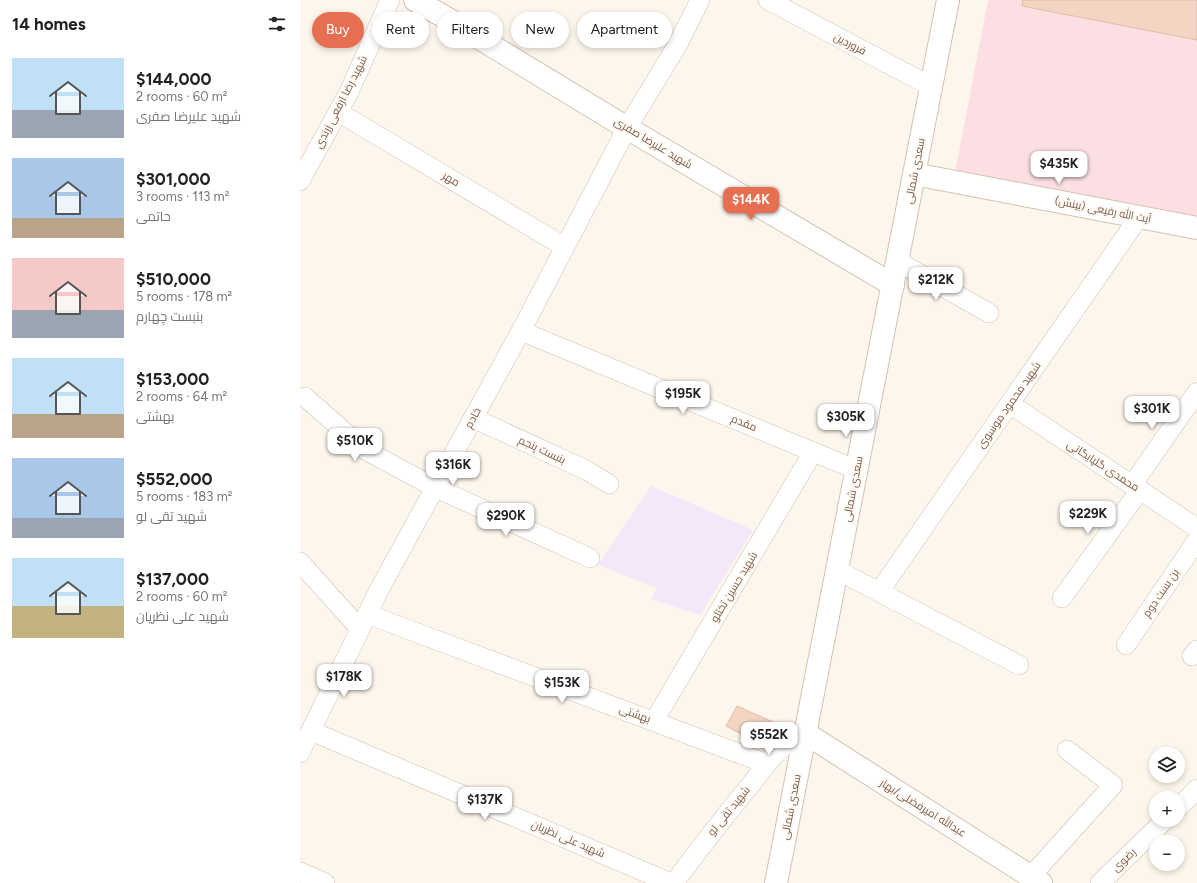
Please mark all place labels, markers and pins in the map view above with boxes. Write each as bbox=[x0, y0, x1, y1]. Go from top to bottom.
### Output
pin: $435K bbox=[1031, 151, 1087, 185]
pin: $144K bbox=[723, 187, 779, 221]
pin: $212K bbox=[908, 267, 964, 301]
pin: $195K bbox=[655, 381, 711, 415]
pin: $301K bbox=[1124, 396, 1180, 430]
pin: $305K bbox=[818, 404, 874, 438]
pin: $510K bbox=[327, 428, 383, 462]
pin: $316K bbox=[425, 452, 481, 486]
pin: $229K bbox=[1060, 501, 1116, 535]
pin: $290K bbox=[478, 503, 534, 537]
pin: $178K bbox=[316, 664, 372, 698]
pin: $153K bbox=[534, 670, 590, 704]
pin: $552K bbox=[741, 722, 797, 756]
pin: $137K bbox=[457, 787, 513, 821]

